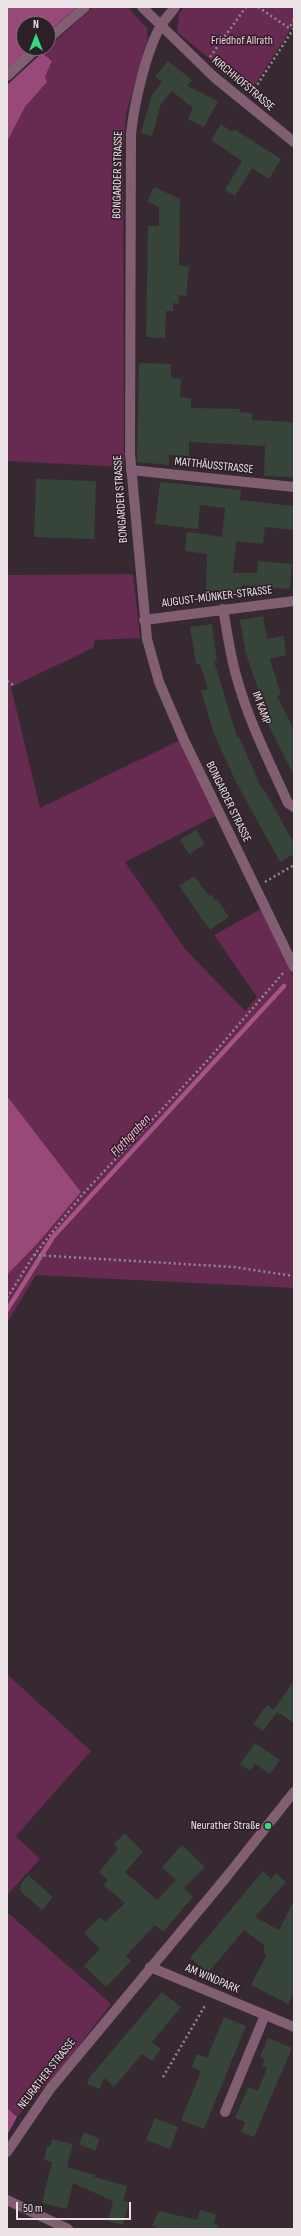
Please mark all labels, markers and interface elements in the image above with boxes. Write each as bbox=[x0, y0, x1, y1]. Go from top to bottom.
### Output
north arrow bbox=[16, 16, 56, 56]
text: N bbox=[33, 18, 39, 31]
park label: Friedhof Allrath bbox=[211, 34, 273, 48]
street label: KIRCHHOFSTRASSE bbox=[209, 54, 277, 114]
street label: BONGARDER STRASSE bbox=[110, 131, 126, 219]
street label: BONGARDER STRASSE bbox=[111, 455, 131, 543]
street label: MATTHÄUSSTRASSE bbox=[174, 455, 254, 477]
street label: AUGUST-MÜNKER-STRASSE bbox=[161, 583, 273, 611]
street label: IM KAMP bbox=[248, 689, 274, 727]
street label: BONGARDER STRASSE bbox=[202, 759, 254, 845]
water label: Flothgraben bbox=[108, 1112, 154, 1160]
place label: Neurather Straße bbox=[191, 1819, 260, 1833]
marker: Neurather Straße bbox=[263, 1821, 273, 1831]
street label: AM WINDPARK bbox=[183, 1961, 241, 1997]
street label: NEURATHER STRASSE bbox=[15, 2036, 79, 2112]
scale bar bbox=[18, 2194, 133, 2220]
text: 50 m bbox=[23, 2201, 43, 2216]

